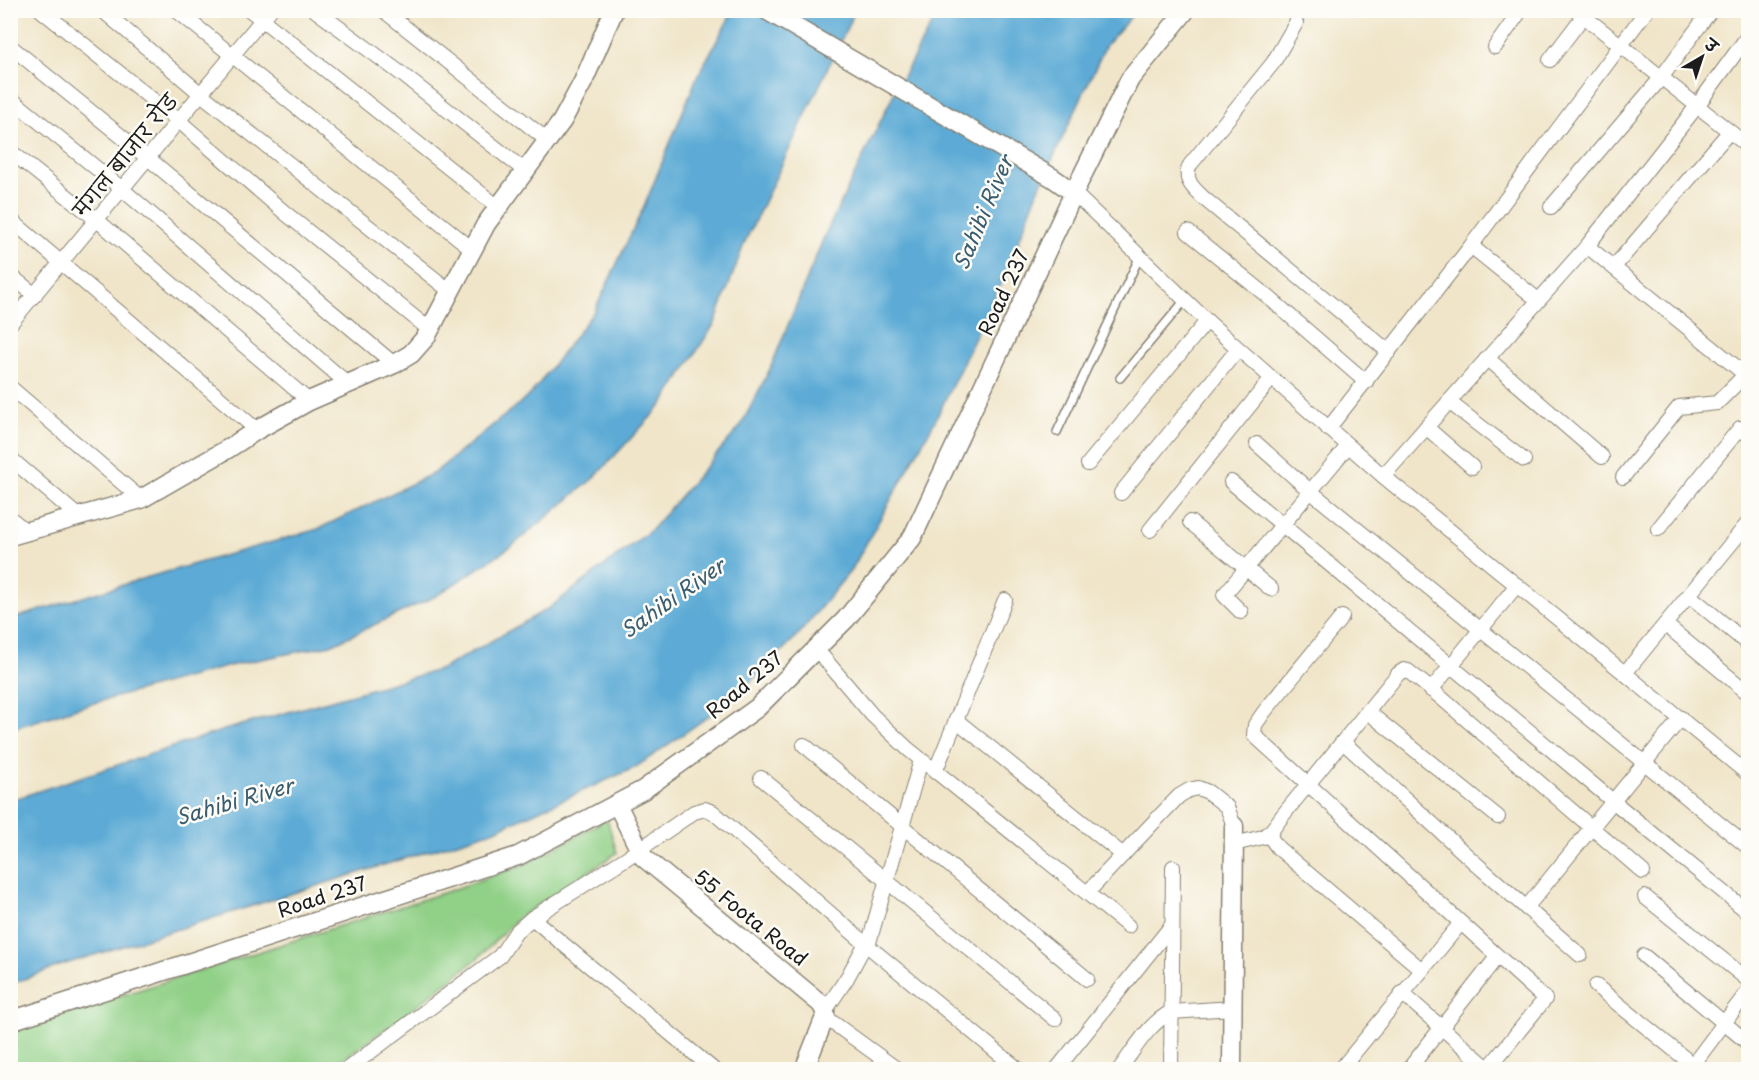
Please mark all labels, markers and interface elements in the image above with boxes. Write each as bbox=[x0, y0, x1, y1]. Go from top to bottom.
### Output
north arrow bbox=[1672, 27, 1732, 87]
text: उ bbox=[1699, 31, 1725, 58]
street label: मंगल बाजार रोड bbox=[65, 86, 185, 224]
water label: Sahibi River bbox=[944, 148, 1021, 274]
street label: Road 237 bbox=[970, 243, 1036, 340]
water label: Sahibi River bbox=[613, 548, 733, 645]
street label: Road 237 bbox=[699, 643, 789, 725]
water label: Sahibi River bbox=[172, 767, 299, 832]
street label: 55 Foota Road bbox=[688, 862, 814, 972]
street label: Road 237 bbox=[273, 867, 371, 925]

